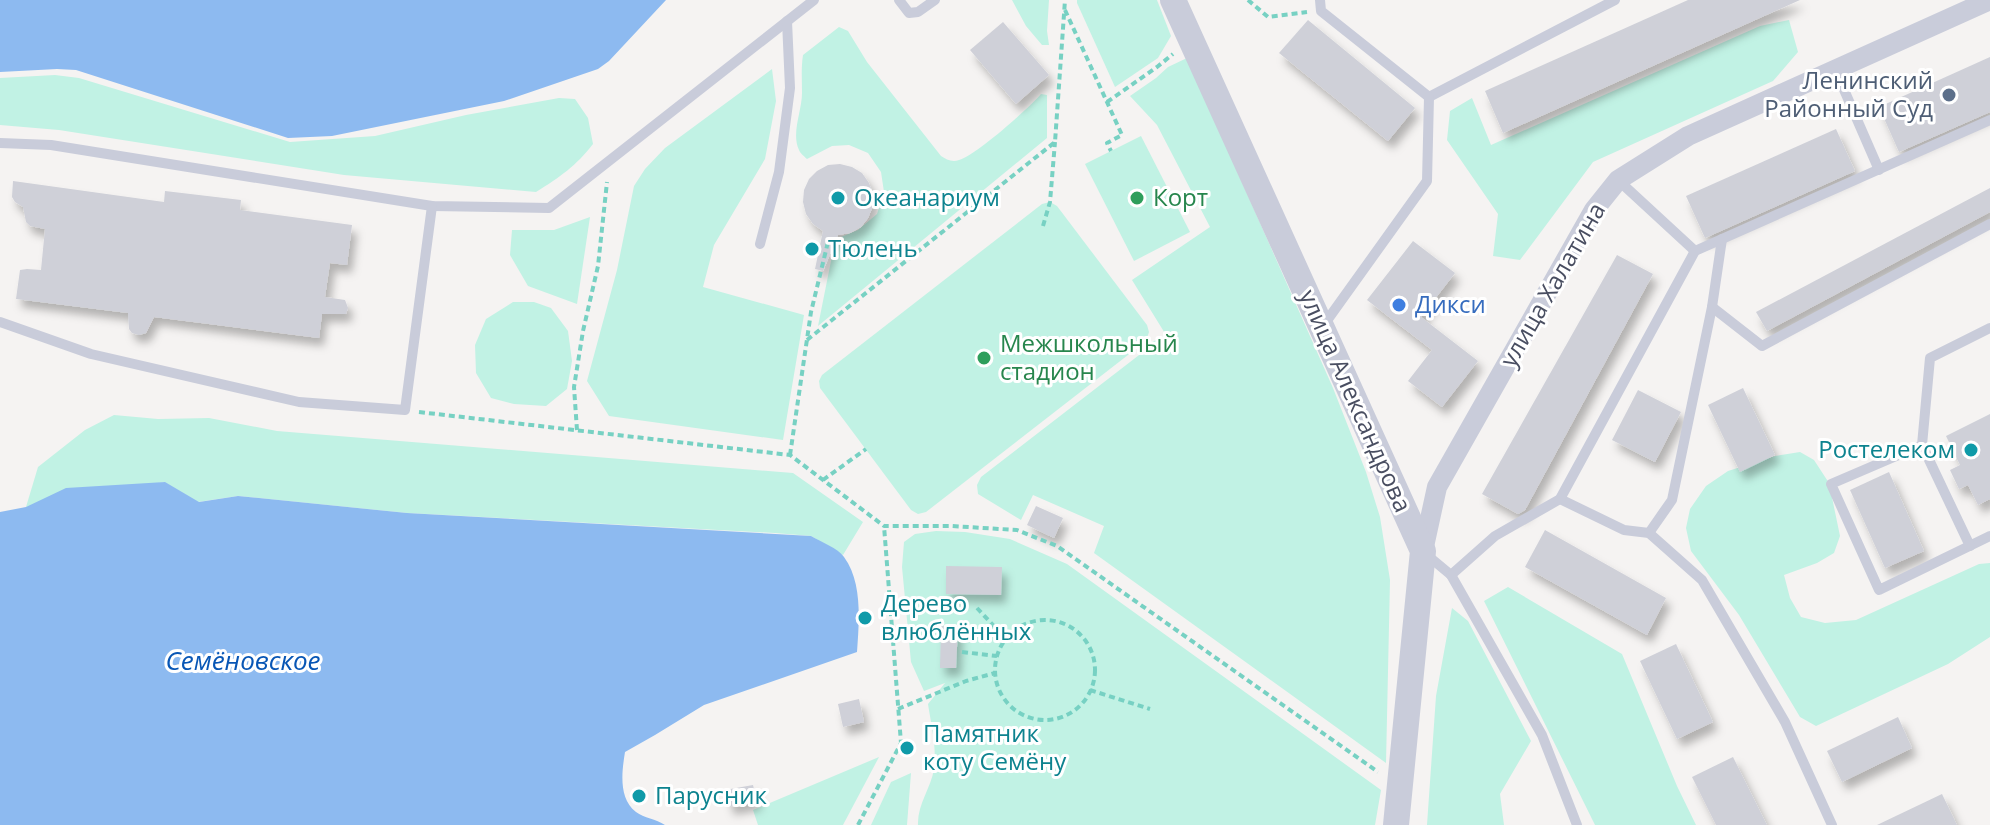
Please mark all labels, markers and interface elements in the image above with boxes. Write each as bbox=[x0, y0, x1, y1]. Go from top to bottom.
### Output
place label: Ленинский Районный Суд bbox=[1764, 63, 1933, 124]
marker: Ленинский Районный Суд bbox=[1940, 86, 1958, 104]
place label: Океанариум bbox=[854, 180, 1000, 213]
place label: Корт bbox=[1153, 180, 1208, 213]
marker: Океанариум bbox=[829, 189, 847, 207]
marker: Корт bbox=[1128, 189, 1146, 207]
street label: улица Халатина bbox=[1491, 196, 1612, 373]
place label: Тюлень bbox=[828, 231, 918, 264]
marker: Тюлень bbox=[803, 240, 821, 258]
street label: улица Александрова bbox=[1292, 284, 1420, 517]
place label: Дикси bbox=[1415, 287, 1486, 320]
marker: Дикси bbox=[1390, 296, 1408, 314]
place label: Межшкольный стадион bbox=[1000, 326, 1178, 387]
marker: Межшкольный стадион bbox=[975, 349, 993, 367]
place label: Ростелеком bbox=[1818, 432, 1955, 465]
marker: Ростелеком bbox=[1962, 441, 1980, 459]
place label: Дерево влюблённых bbox=[881, 586, 1032, 647]
marker: Дерево влюблённых bbox=[856, 609, 874, 627]
water label: Семёновское bbox=[165, 642, 321, 678]
place label: Памятник коту Семёну bbox=[923, 716, 1067, 777]
marker: Памятник коту Семёну bbox=[898, 739, 916, 757]
place label: Парусник bbox=[655, 778, 767, 811]
marker: Парусник bbox=[630, 787, 648, 805]

